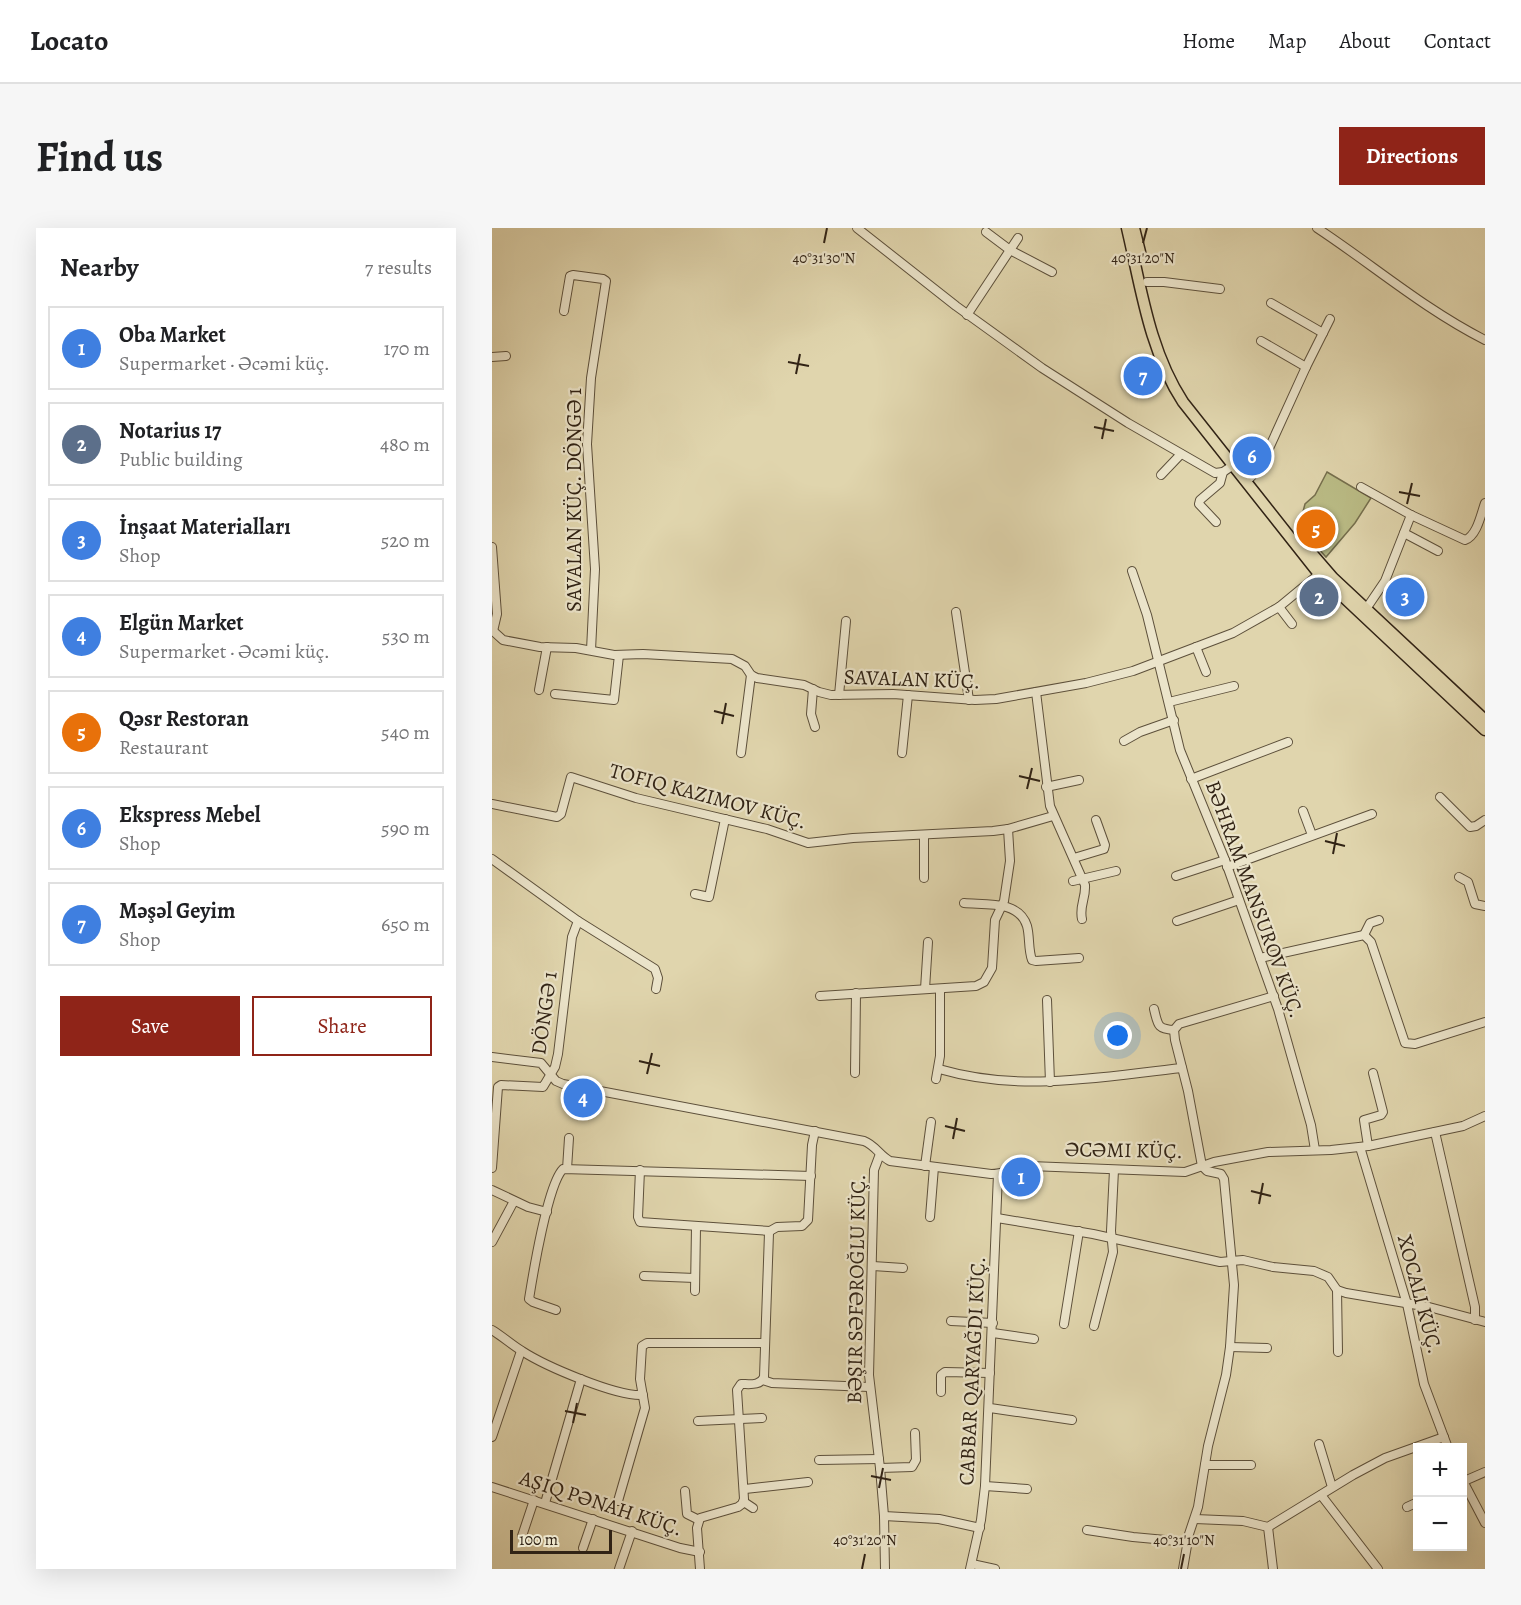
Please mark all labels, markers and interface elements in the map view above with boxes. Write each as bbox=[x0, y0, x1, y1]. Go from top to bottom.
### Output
text: Locato bbox=[30, 22, 108, 60]
text: Home bbox=[1182, 27, 1235, 55]
text: Map bbox=[1268, 27, 1306, 55]
text: About bbox=[1339, 27, 1391, 55]
text: Contact bbox=[1424, 27, 1491, 55]
button: Directions bbox=[1339, 127, 1485, 185]
text: Find us bbox=[36, 128, 163, 185]
text: 40°31'30"N bbox=[793, 248, 856, 268]
text: 40°31'20"N bbox=[1111, 248, 1175, 268]
text: Nearby bbox=[60, 250, 139, 285]
text: 7 results bbox=[365, 254, 432, 281]
text: Oba Market bbox=[119, 320, 226, 350]
text: 1 bbox=[78, 335, 85, 362]
text: 170 m bbox=[384, 335, 430, 362]
text: Supermarket · Əcəmi küç. bbox=[119, 350, 330, 377]
pin: 7 bbox=[1124, 354, 1162, 398]
street label: SAVALAN KÜÇ. DÖNGƏ 1 bbox=[560, 388, 588, 612]
text: Notarius 17 bbox=[119, 416, 221, 446]
text: 2 bbox=[77, 431, 86, 458]
text: 480 m bbox=[380, 431, 430, 458]
pin: 6 bbox=[1232, 434, 1272, 478]
text: Public building bbox=[119, 446, 243, 473]
pin: 5 bbox=[1296, 506, 1336, 552]
text: İnşaat Materialları bbox=[119, 512, 291, 542]
text: 3 bbox=[77, 527, 86, 554]
text: 520 m bbox=[381, 527, 430, 554]
text: Shop bbox=[119, 542, 161, 569]
pin: 2 bbox=[1300, 574, 1338, 620]
pin: 3 bbox=[1386, 574, 1424, 620]
text: Elgün Market bbox=[119, 608, 244, 638]
text: 4 bbox=[77, 623, 86, 650]
text: 530 m bbox=[382, 623, 430, 650]
text: Supermarket · Əcəmi küç. bbox=[119, 638, 330, 665]
street label: SAVALAN KÜÇ. bbox=[843, 663, 981, 695]
text: Qəsr Restoran bbox=[119, 704, 249, 734]
text: 5 bbox=[77, 719, 86, 746]
text: 540 m bbox=[381, 719, 430, 746]
text: Restaurant bbox=[119, 734, 209, 761]
street label: TOFIQ KAZIMOV KÜÇ. bbox=[606, 756, 810, 836]
street label: BƏHRAM MANSUROV KÜÇ. bbox=[1199, 776, 1311, 1022]
text: Ekspress Mebel bbox=[119, 800, 261, 830]
text: 6 bbox=[77, 815, 86, 842]
text: 590 m bbox=[381, 815, 430, 842]
text: Shop bbox=[119, 830, 161, 857]
text: Məşəl Geyim bbox=[119, 896, 235, 926]
text: 7 bbox=[77, 911, 86, 938]
text: 650 m bbox=[381, 911, 430, 938]
text: Shop bbox=[119, 926, 161, 953]
street label: DÖNGƏ 1 bbox=[524, 970, 564, 1056]
button: Save bbox=[60, 996, 240, 1056]
button: Share bbox=[252, 996, 432, 1056]
your location bbox=[1103, 1021, 1132, 1050]
pin: 4 bbox=[564, 1076, 602, 1120]
street label: ƏCƏMI KÜÇ. bbox=[1065, 1135, 1183, 1165]
pin: 1 bbox=[1002, 1154, 1040, 1200]
street label: BƏŞIR SƏFƏROĞLU KÜÇ. bbox=[840, 1174, 872, 1404]
street label: XOCALI KÜÇ. bbox=[1391, 1231, 1449, 1357]
street label: CABBAR QARYAĞDI KÜÇ. bbox=[952, 1256, 992, 1486]
map controls bbox=[1413, 1443, 1467, 1551]
button: + bbox=[1413, 1443, 1467, 1497]
street label: AŞIQ PƏNAH KÜÇ. bbox=[515, 1463, 686, 1543]
button: − bbox=[1413, 1497, 1467, 1551]
scale bar bbox=[510, 1527, 612, 1554]
text: 100 m bbox=[519, 1529, 558, 1551]
text: 40°31'20"N bbox=[833, 1530, 897, 1550]
text: 40°31'10"N bbox=[1153, 1530, 1215, 1550]

